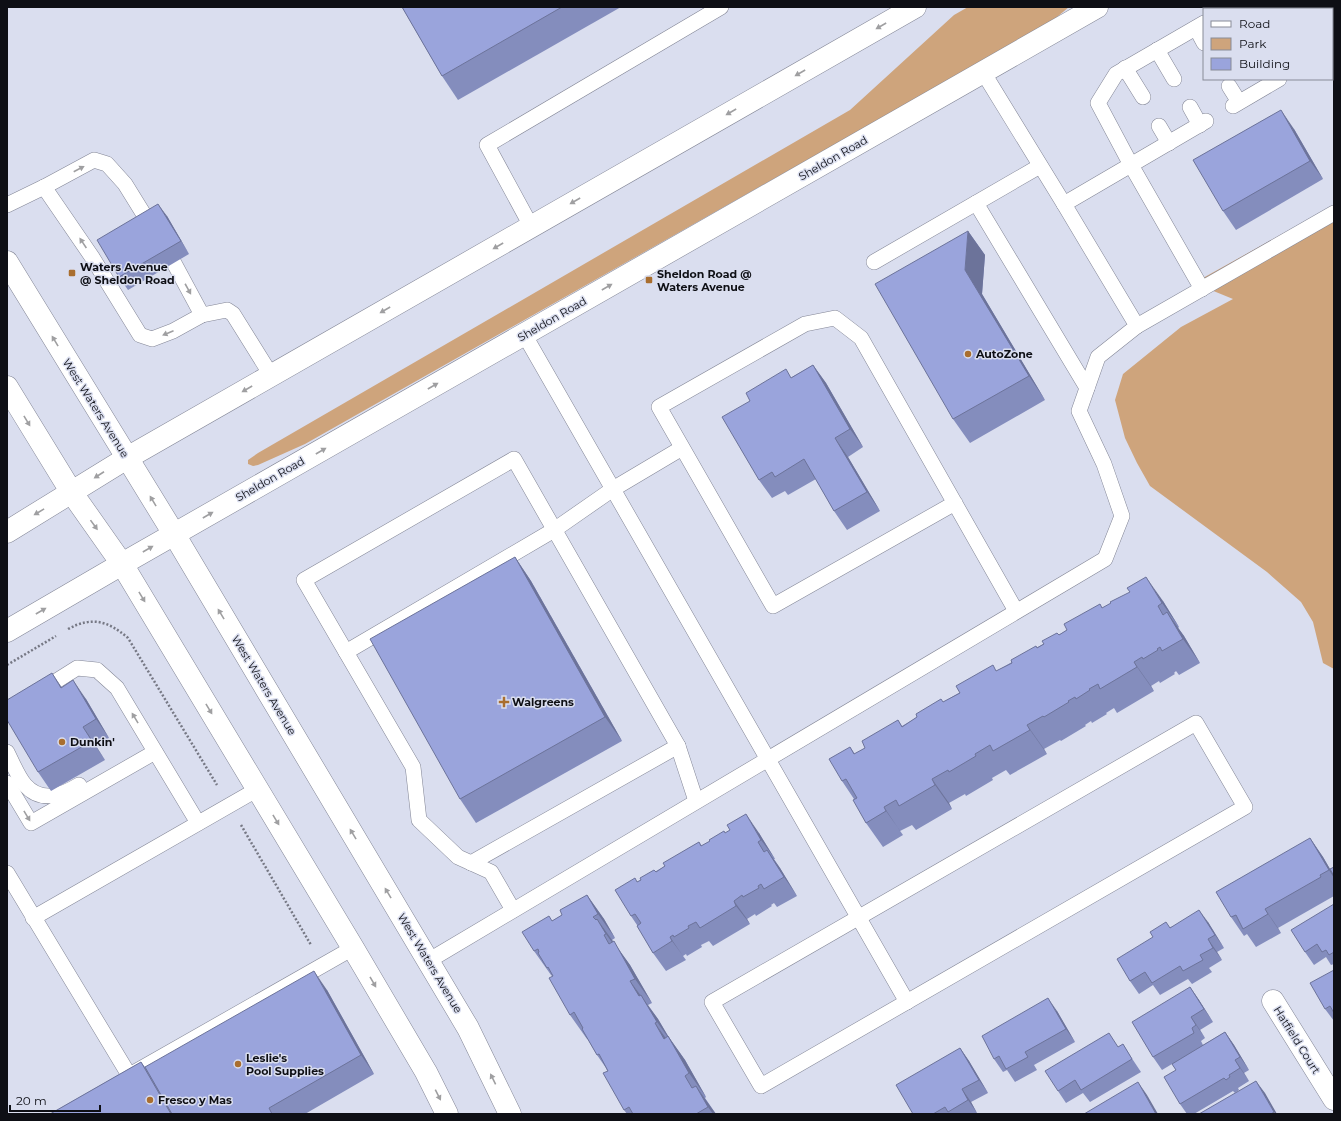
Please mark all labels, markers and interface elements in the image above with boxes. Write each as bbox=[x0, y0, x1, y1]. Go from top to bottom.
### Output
legend bbox=[1203, 8, 1333, 80]
text: Road bbox=[1239, 16, 1270, 31]
one-way arrow bbox=[875, 23, 887, 30]
text: Park bbox=[1239, 36, 1267, 51]
text: Building bbox=[1239, 56, 1290, 71]
one-way arrow bbox=[794, 69, 806, 76]
one-way arrow bbox=[725, 109, 736, 116]
street label: Sheldon Road bbox=[796, 133, 870, 183]
one-way arrow bbox=[73, 165, 85, 172]
one-way arrow bbox=[569, 198, 581, 205]
one-way arrow bbox=[79, 238, 87, 248]
one-way arrow bbox=[492, 242, 503, 249]
place label: Waters Avenue @ Sheldon Road bbox=[80, 260, 175, 287]
place label: Sheldon Road @ Waters Avenue bbox=[657, 267, 752, 294]
marker: Waters Avenue @ Sheldon Road bbox=[67, 268, 77, 278]
marker: Sheldon Road @ Waters Avenue bbox=[644, 275, 654, 285]
one-way arrow bbox=[185, 283, 191, 295]
one-way arrow bbox=[601, 283, 613, 290]
street label: Sheldon Road bbox=[515, 294, 589, 344]
one-way arrow bbox=[379, 307, 391, 314]
one-way arrow bbox=[161, 330, 173, 336]
one-way arrow bbox=[52, 335, 59, 347]
place label: AutoZone bbox=[975, 347, 1033, 361]
marker: AutoZone bbox=[963, 349, 973, 359]
street label: West Waters Avenue bbox=[60, 356, 132, 460]
one-way arrow bbox=[427, 383, 439, 390]
one-way arrow bbox=[242, 385, 253, 392]
one-way arrow bbox=[23, 416, 31, 426]
one-way arrow bbox=[315, 447, 326, 454]
street label: Sheldon Road bbox=[233, 454, 307, 504]
one-way arrow bbox=[94, 471, 104, 479]
one-way arrow bbox=[150, 495, 157, 507]
one-way arrow bbox=[33, 509, 45, 516]
one-way arrow bbox=[202, 512, 214, 519]
one-way arrow bbox=[90, 519, 98, 530]
one-way arrow bbox=[142, 546, 154, 553]
one-way arrow bbox=[139, 591, 146, 603]
one-way arrow bbox=[35, 608, 47, 615]
one-way arrow bbox=[218, 608, 225, 620]
street label: West Waters Avenue bbox=[229, 632, 300, 738]
place label: Walgreens bbox=[512, 695, 574, 709]
marker: Walgreens bbox=[499, 697, 509, 707]
one-way arrow bbox=[206, 703, 213, 715]
one-way arrow bbox=[132, 712, 139, 724]
place label: Dunkin' bbox=[70, 735, 115, 749]
marker: Dunkin' bbox=[57, 737, 67, 747]
one-way arrow bbox=[23, 811, 31, 821]
one-way arrow bbox=[273, 814, 280, 826]
one-way arrow bbox=[349, 828, 356, 840]
one-way arrow bbox=[384, 887, 391, 899]
street label: West Waters Avenue bbox=[395, 910, 466, 1016]
one-way arrow bbox=[370, 976, 377, 988]
street label: Hatfield Court bbox=[1271, 1004, 1324, 1077]
place label: Leslie's Pool Supplies bbox=[246, 1051, 324, 1078]
marker: Leslie's Pool Supplies bbox=[233, 1059, 243, 1069]
one-way arrow bbox=[490, 1073, 496, 1085]
scale bar bbox=[10, 1087, 100, 1113]
one-way arrow bbox=[434, 1089, 441, 1101]
text: 20 m bbox=[16, 1093, 47, 1108]
place label: Fresco y Mas bbox=[158, 1093, 232, 1107]
marker: Fresco y Mas bbox=[145, 1095, 155, 1105]

